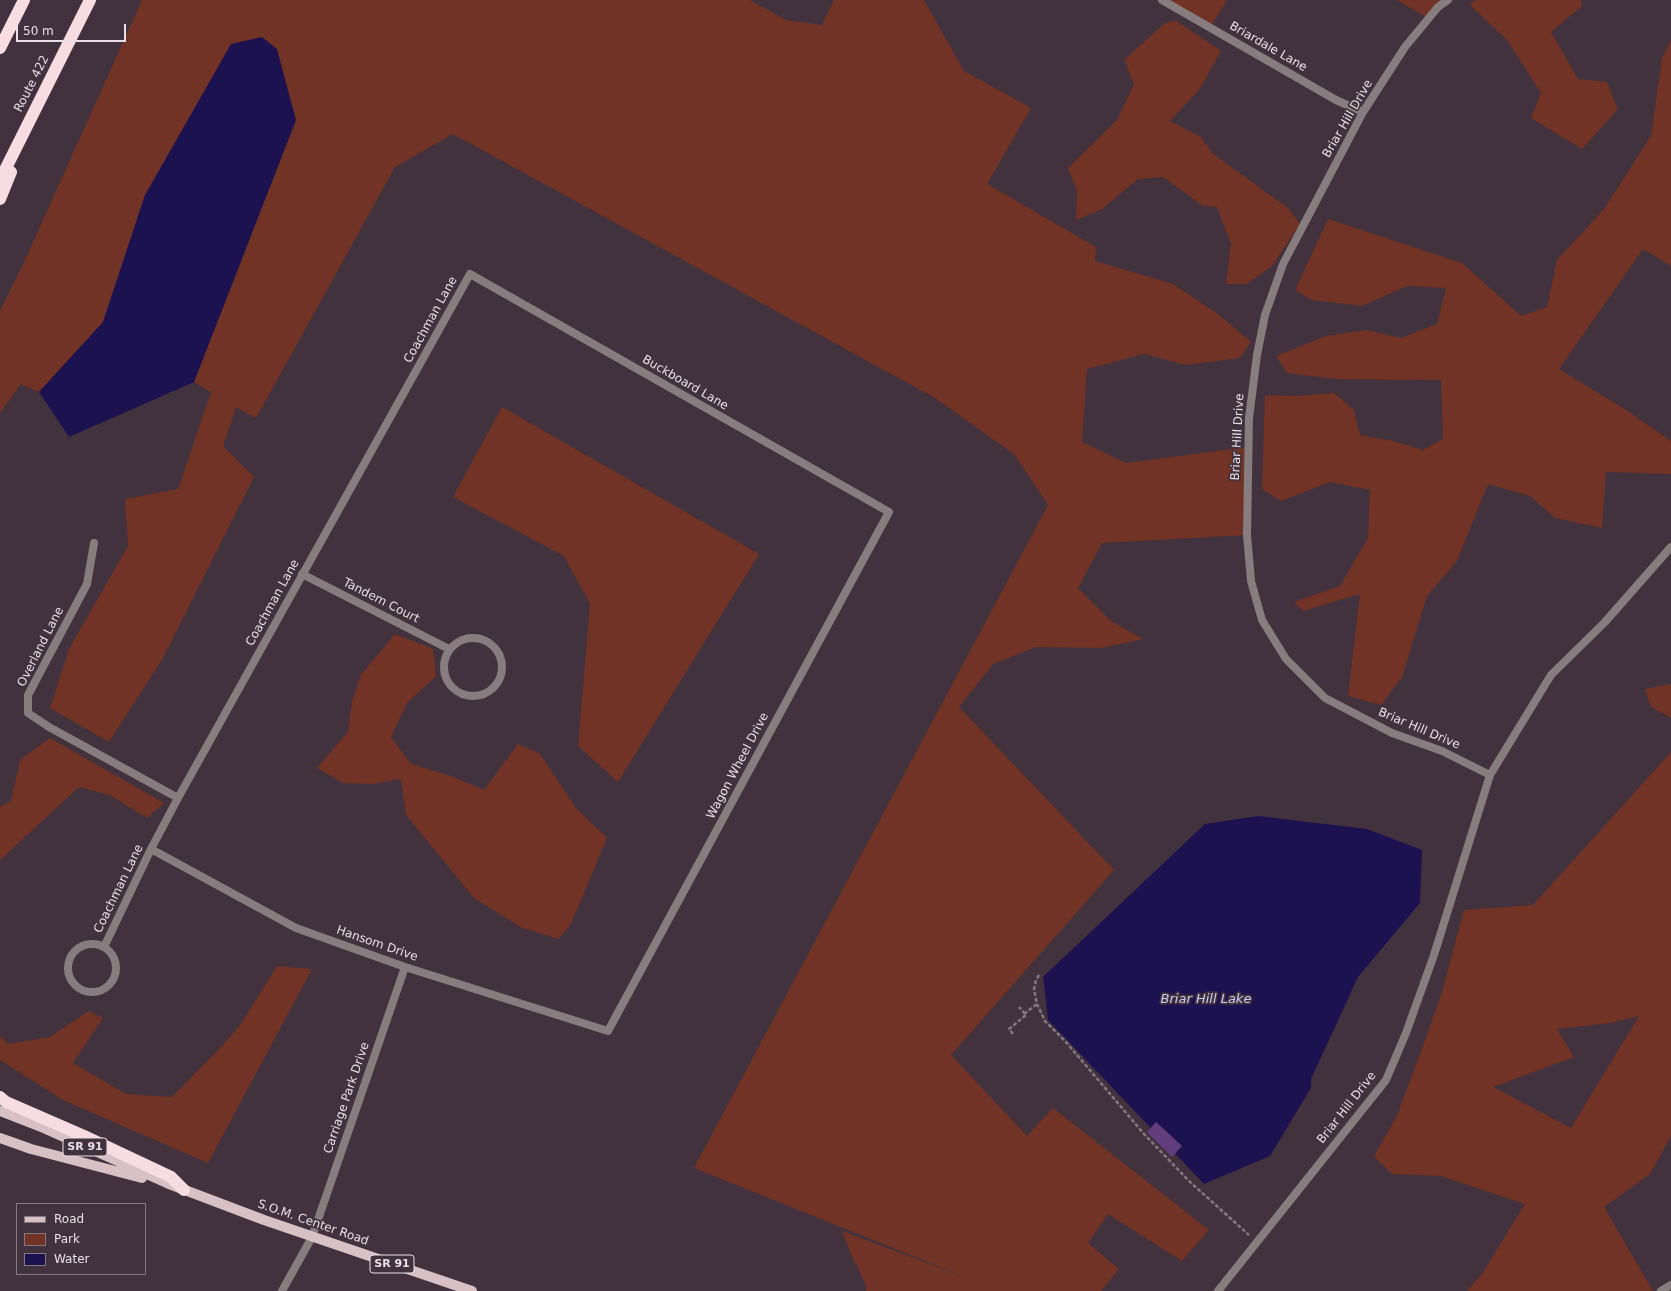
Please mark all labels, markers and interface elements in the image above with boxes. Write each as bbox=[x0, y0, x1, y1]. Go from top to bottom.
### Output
scale bar bbox=[18, 16, 128, 42]
street label: Briardale Lane bbox=[1227, 19, 1309, 75]
text: 50 m bbox=[23, 24, 54, 38]
street label: Route 422 bbox=[12, 53, 52, 115]
street label: Briar Hill Drive bbox=[1320, 78, 1376, 160]
street label: Coachman Lane bbox=[401, 274, 461, 366]
street label: Buckboard Lane bbox=[639, 353, 731, 413]
street label: Briar Hill Drive bbox=[1229, 393, 1247, 481]
street label: Coachman Lane bbox=[243, 557, 303, 649]
street label: Tandem Court bbox=[340, 576, 422, 626]
street label: Overland Lane bbox=[15, 605, 67, 689]
street label: Briar Hill Drive bbox=[1376, 705, 1462, 753]
street label: Wagon Wheel Drive bbox=[704, 710, 772, 822]
street label: Coachman Lane bbox=[91, 842, 147, 936]
street label: Hansom Drive bbox=[334, 923, 420, 965]
water label: Briar Hill Lake bbox=[1161, 992, 1251, 1008]
street label: Carriage Park Drive bbox=[321, 1041, 373, 1155]
street label: Briar Hill Drive bbox=[1314, 1069, 1380, 1147]
road number: SR 91 bbox=[63, 1138, 107, 1156]
street label: S.O.M. Center Road bbox=[256, 1197, 370, 1249]
legend bbox=[16, 1203, 146, 1275]
text: Road bbox=[54, 1212, 84, 1226]
text: Park bbox=[54, 1232, 80, 1246]
text: Water bbox=[54, 1252, 89, 1266]
road number: SR 91 bbox=[370, 1255, 414, 1273]

